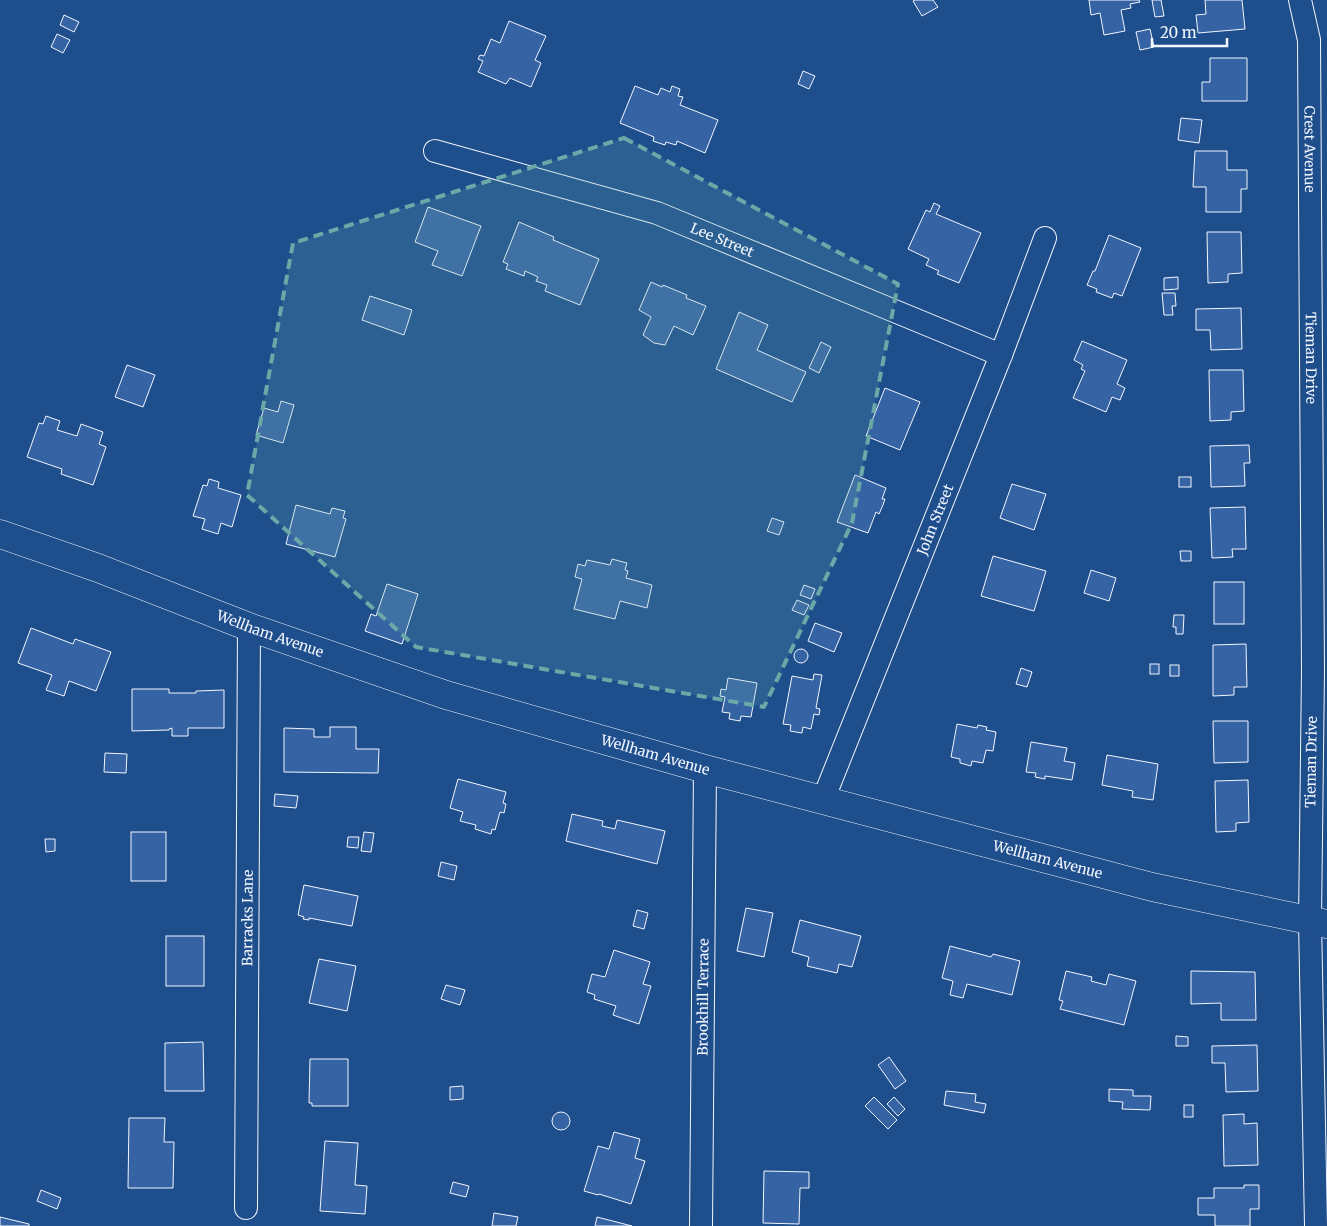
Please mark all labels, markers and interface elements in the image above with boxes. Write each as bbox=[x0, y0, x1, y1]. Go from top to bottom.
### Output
scale bar bbox=[1152, 15, 1227, 47]
text: 20 m bbox=[1160, 23, 1197, 42]
street label: Crest Avenue bbox=[1300, 105, 1319, 193]
street label: Lee Street bbox=[688, 219, 757, 261]
street label: Tieman Drive bbox=[1302, 312, 1320, 404]
street label: John Street bbox=[913, 481, 958, 559]
street label: Wellham Avenue bbox=[213, 606, 326, 661]
street label: Tieman Drive bbox=[1301, 716, 1321, 808]
street label: Wellham Avenue bbox=[598, 730, 712, 779]
street label: Wellham Avenue bbox=[990, 836, 1104, 883]
street label: Barracks Lane bbox=[238, 870, 257, 966]
street label: Brookhill Terrace bbox=[693, 938, 713, 1056]

